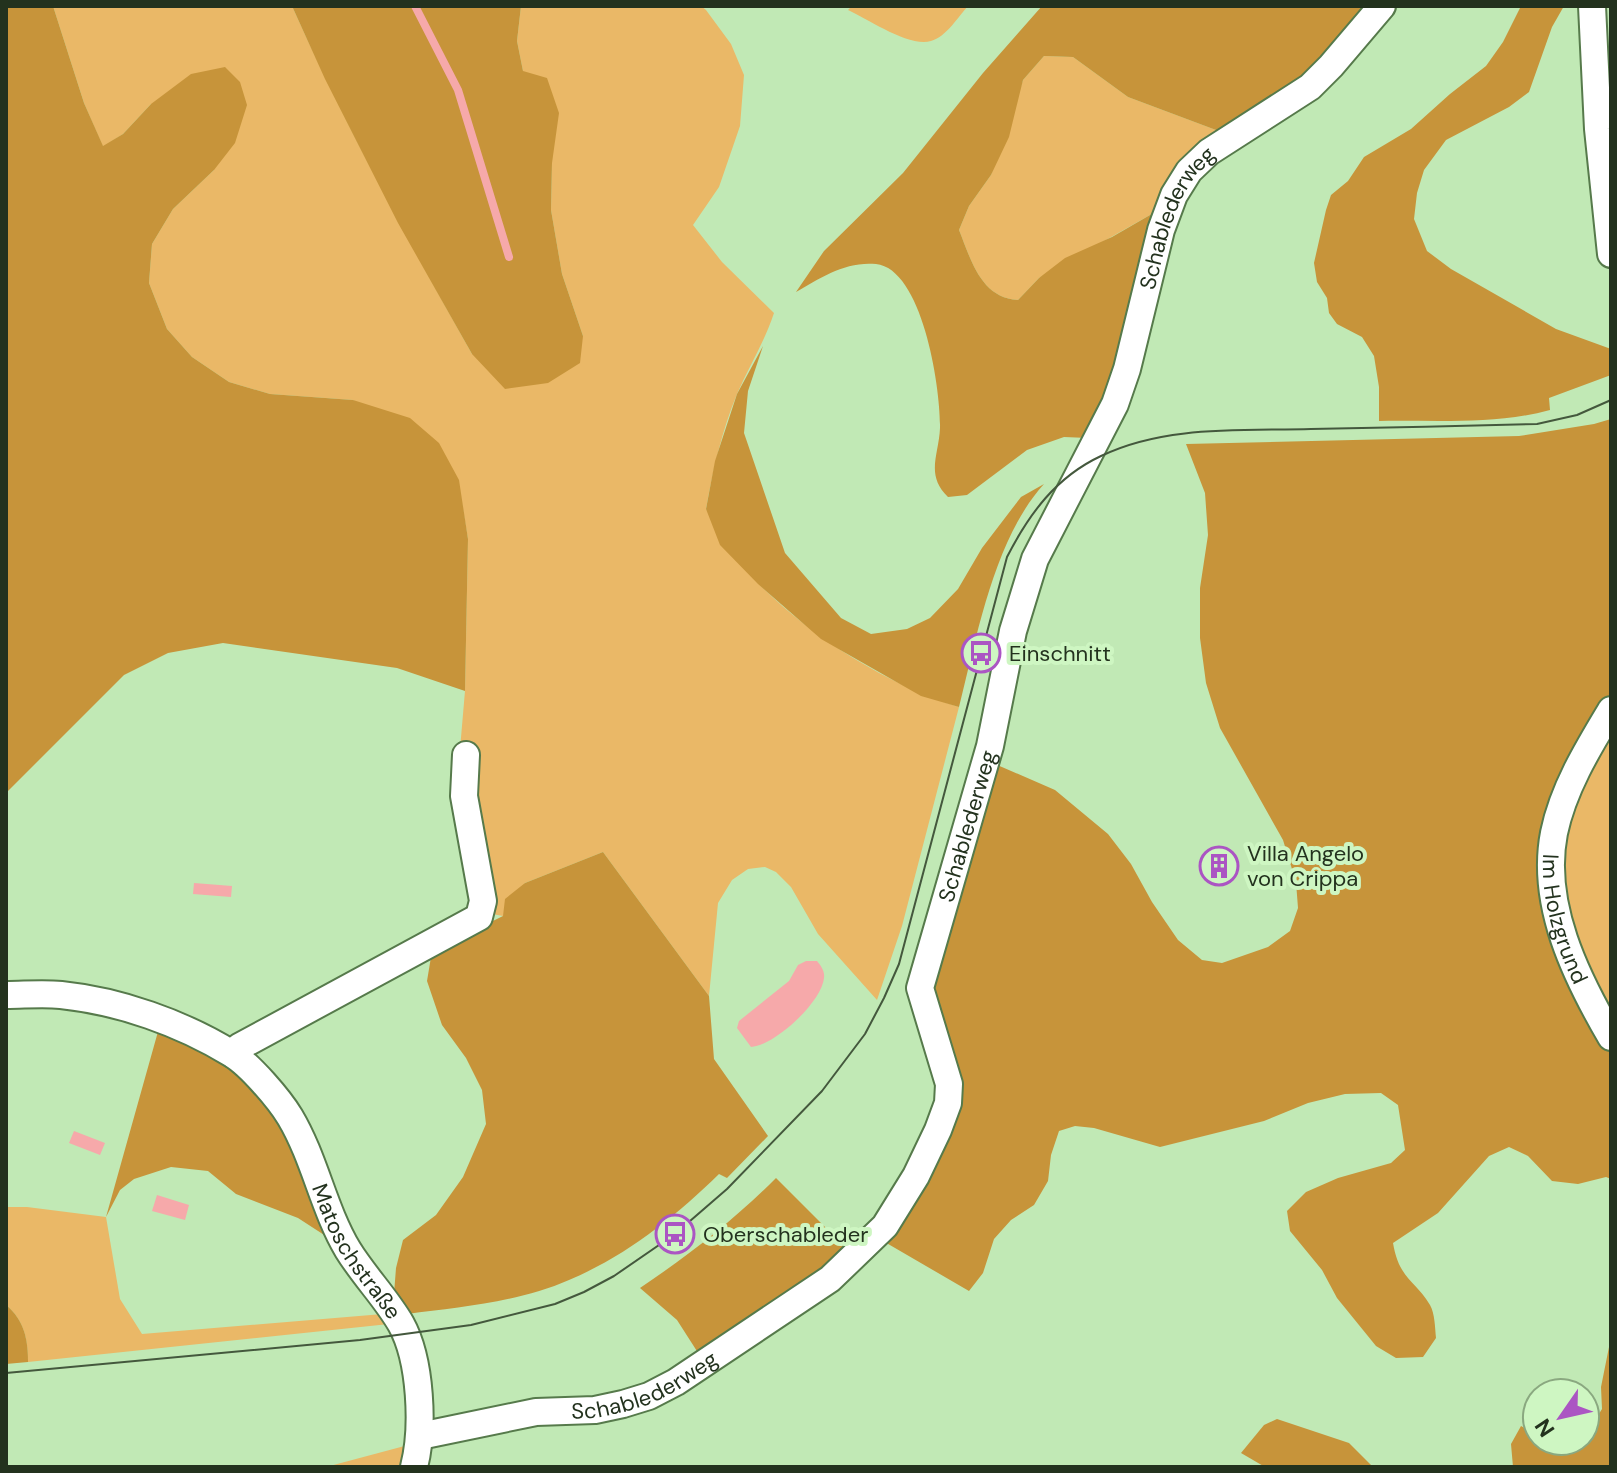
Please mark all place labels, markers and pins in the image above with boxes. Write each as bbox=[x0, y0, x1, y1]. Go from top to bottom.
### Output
bus stop icon: Einschnitt bbox=[960, 632, 1002, 674]
place label: Einschnitt bbox=[1009, 639, 1111, 668]
place label: Villa Angelo von Crippa bbox=[1247, 839, 1364, 893]
building icon: Villa Angelo von Crippa bbox=[1198, 845, 1240, 887]
bus stop icon: Oberschableder bbox=[654, 1213, 696, 1255]
place label: Oberschableder bbox=[703, 1220, 868, 1249]

